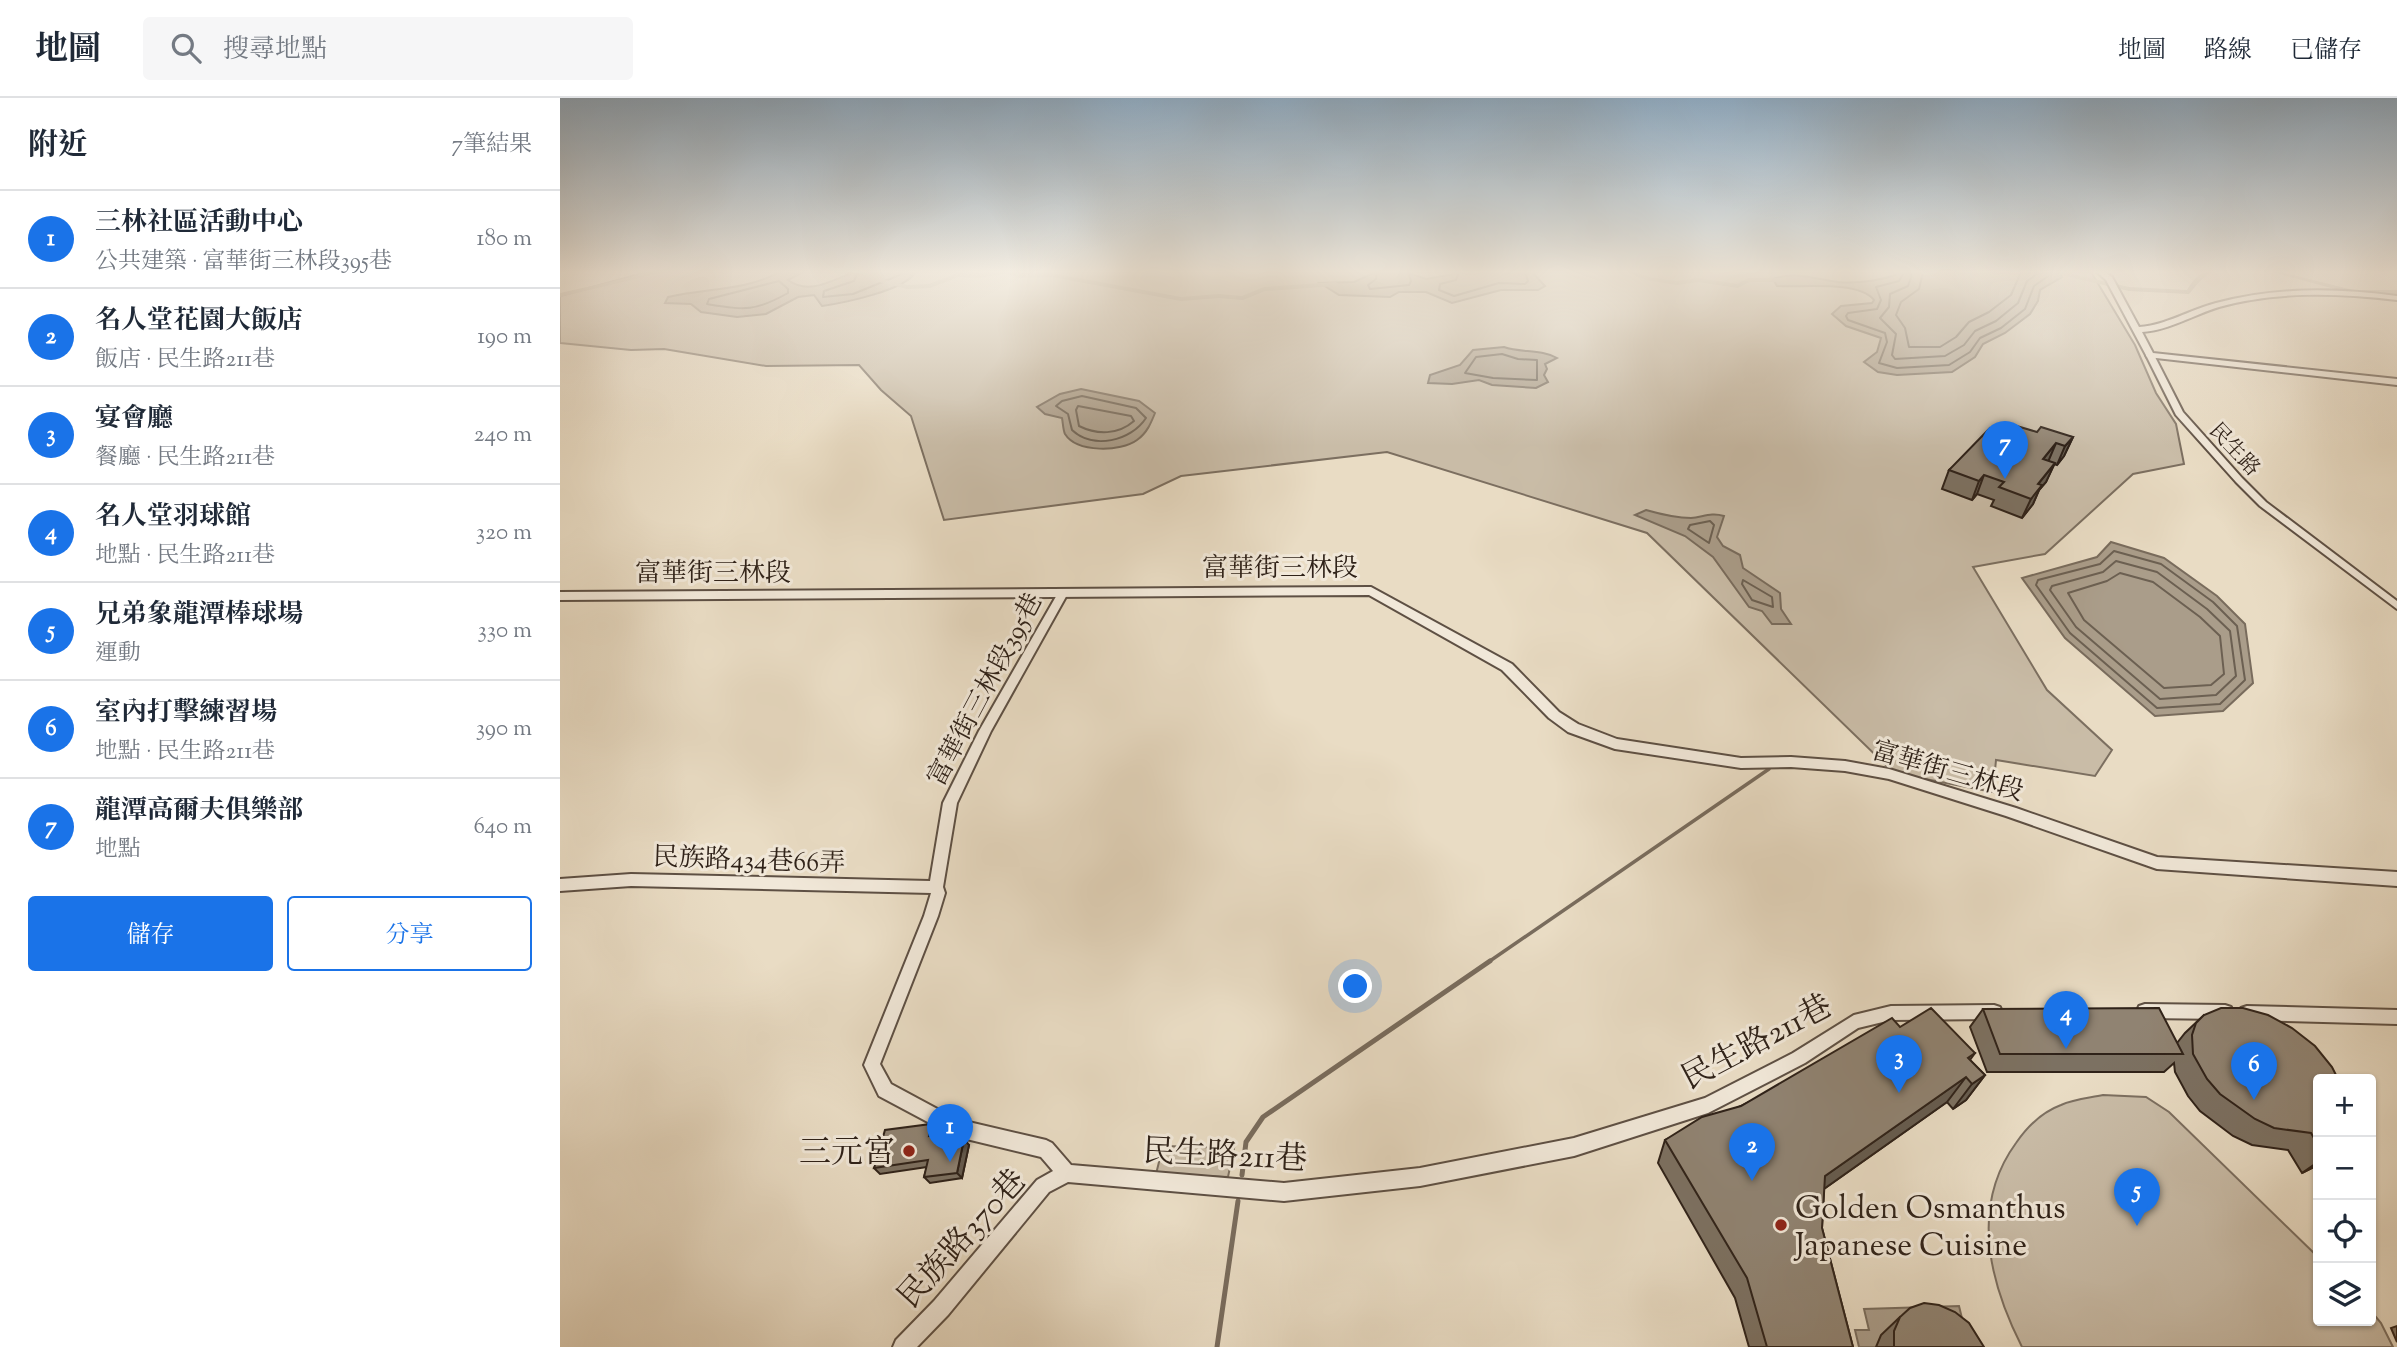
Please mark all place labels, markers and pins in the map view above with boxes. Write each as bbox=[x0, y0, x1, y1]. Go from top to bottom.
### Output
pin: 7 bbox=[1982, 421, 2028, 479]
pin: 4 bbox=[2043, 991, 2089, 1049]
pin: 3 bbox=[1876, 1035, 1922, 1093]
pin: 6 bbox=[2231, 1042, 2277, 1100]
pin: 1 bbox=[927, 1104, 973, 1162]
pin: 2 bbox=[1729, 1123, 1775, 1181]
place label: 三元宮 bbox=[799, 1131, 895, 1177]
marker: 三元宮 bbox=[901, 1143, 917, 1159]
pin: 5 bbox=[2114, 1168, 2160, 1226]
place label: Golden Osmanthus Japanese Cuisine bbox=[1793, 1187, 2066, 1270]
marker: Golden Osmanthus Japanese Cuisine bbox=[1773, 1217, 1789, 1233]

